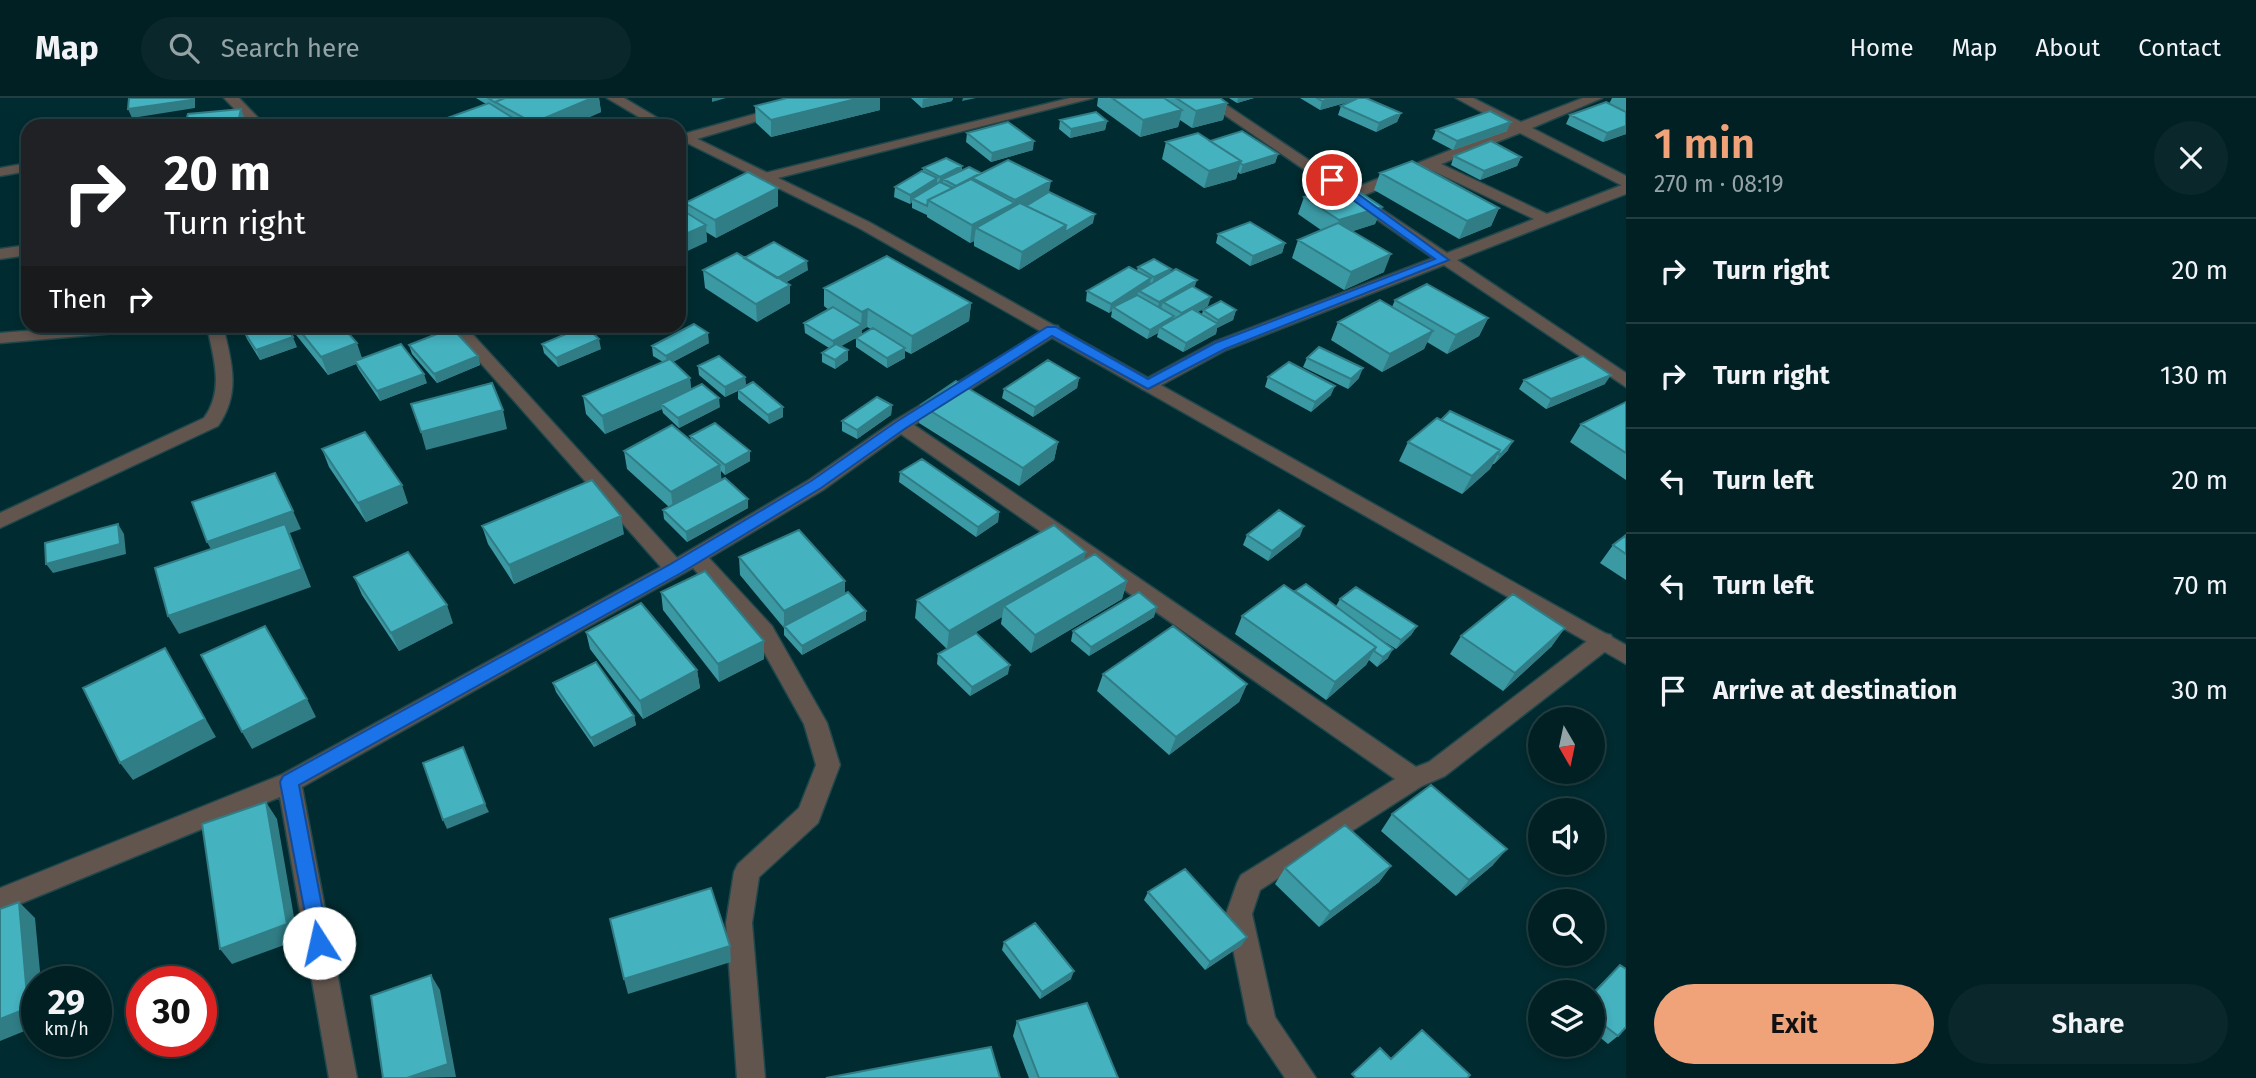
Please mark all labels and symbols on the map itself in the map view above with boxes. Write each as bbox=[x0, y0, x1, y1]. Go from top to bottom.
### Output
pin bbox=[1302, 150, 1362, 210]
north arrow bbox=[1528, 707, 1605, 784]
position arrow bbox=[282, 906, 356, 980]
speed limit sign: 30 bbox=[126, 966, 217, 1057]

